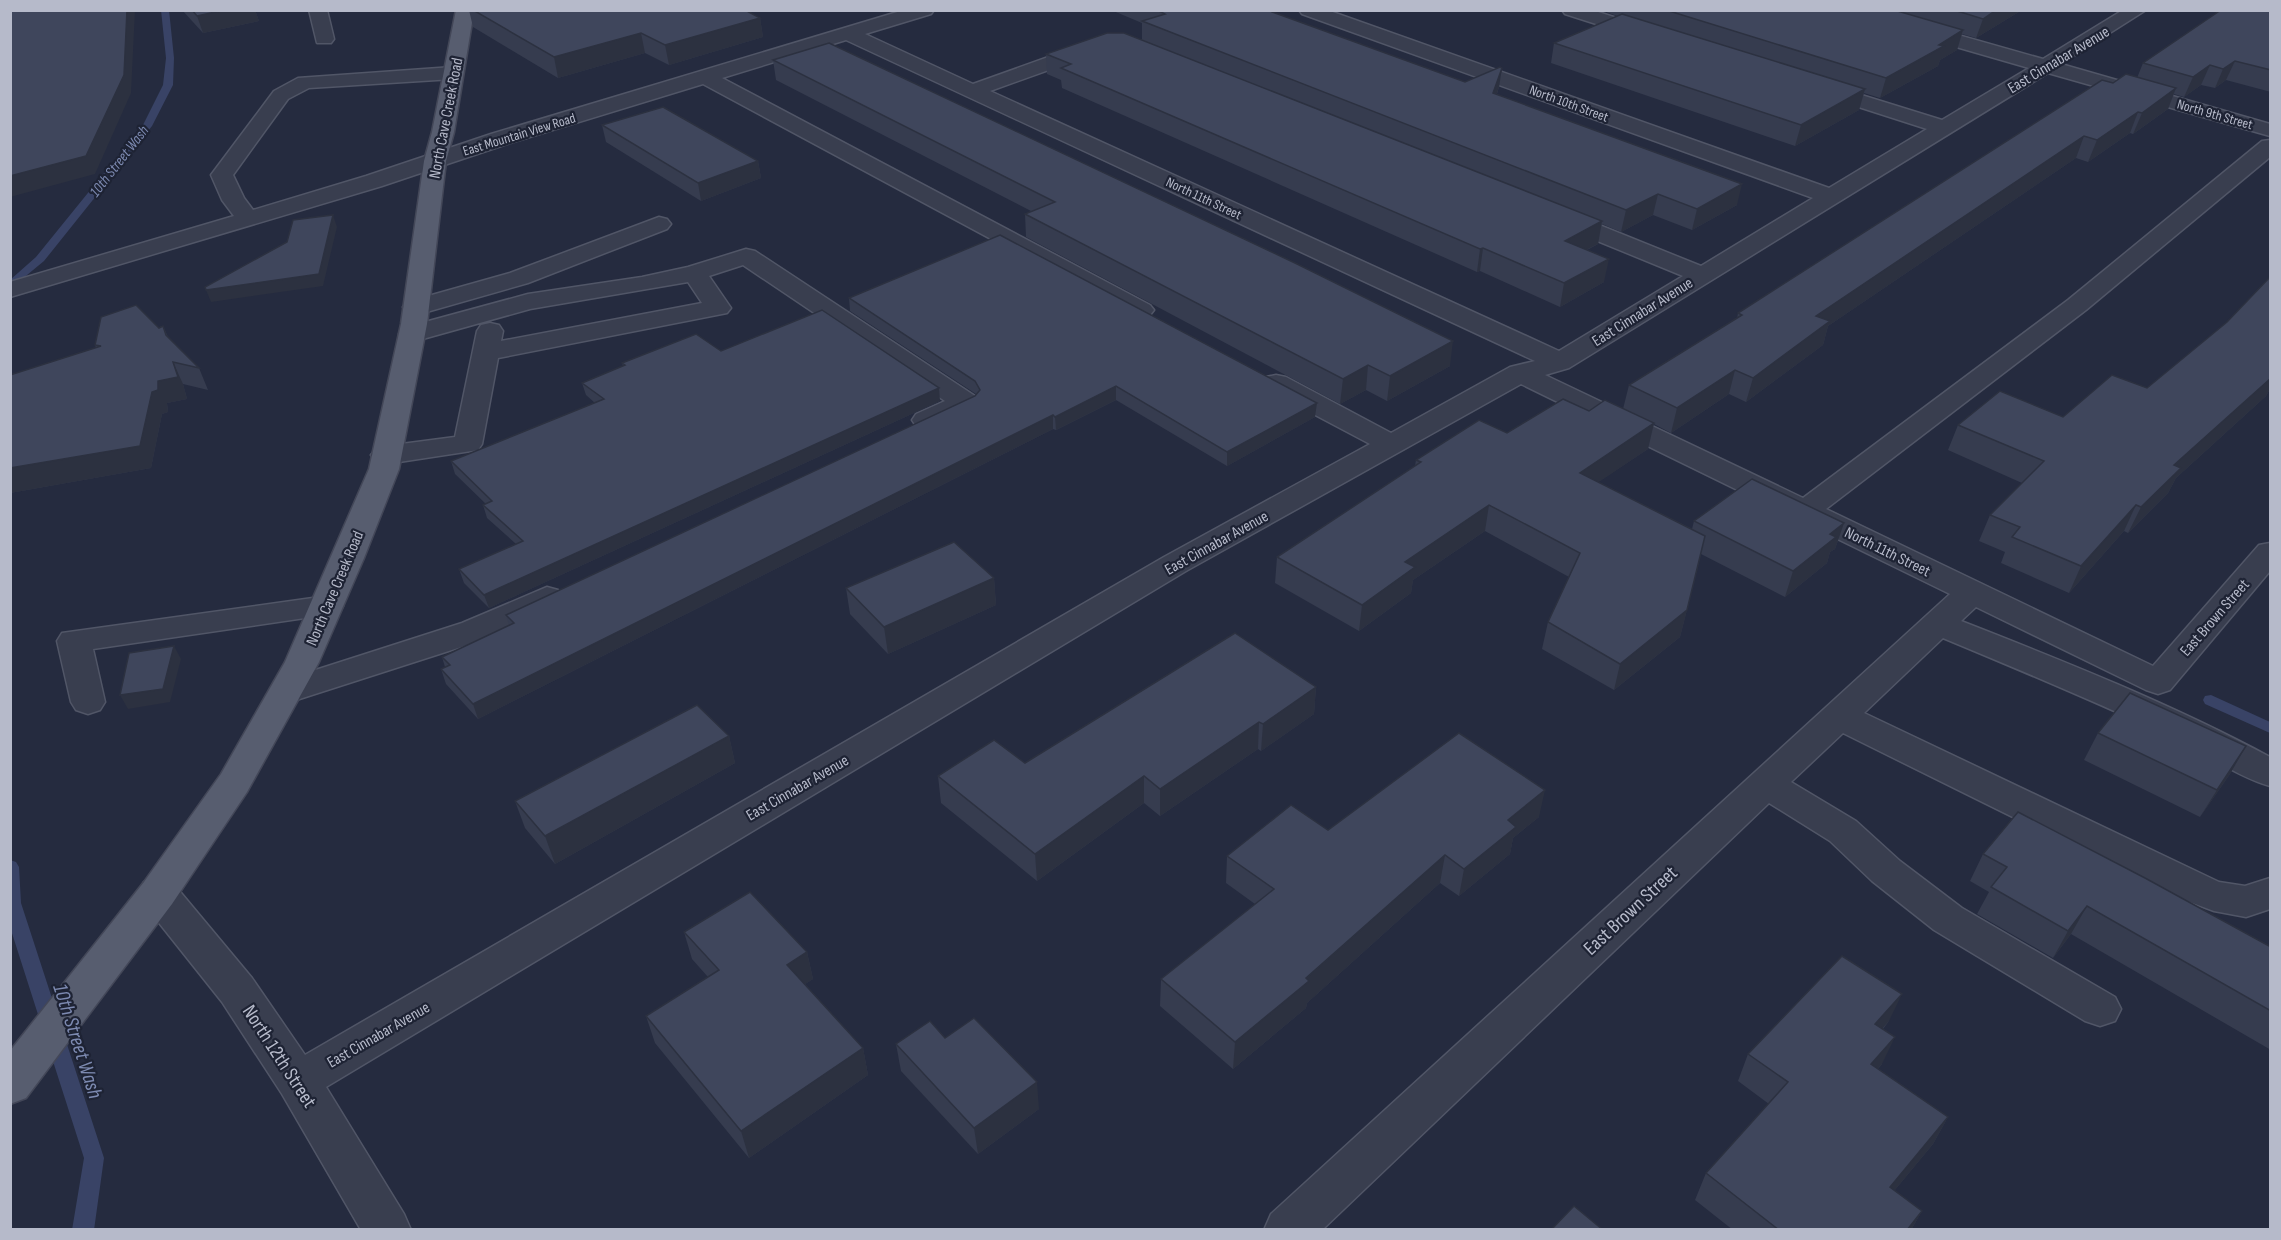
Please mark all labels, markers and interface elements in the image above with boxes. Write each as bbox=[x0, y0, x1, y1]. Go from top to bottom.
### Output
street label: East Cinnabar Avenue bbox=[2004, 22, 2113, 98]
street label: North Cave Creek Road bbox=[425, 56, 467, 180]
street label: North 10th Street bbox=[1527, 81, 1611, 126]
street label: North 9th Street bbox=[2175, 96, 2255, 133]
street label: East Mountain View Road bbox=[461, 109, 578, 160]
water label: 10th Street Wash bbox=[86, 122, 153, 201]
street label: North 11th Street bbox=[1163, 174, 1244, 223]
street label: East Cinnabar Avenue bbox=[1589, 274, 1697, 351]
street label: East Cinnabar Avenue bbox=[1162, 507, 1272, 580]
street label: North 11th Street bbox=[1841, 523, 1933, 581]
street label: North Cave Creek Road bbox=[303, 528, 368, 649]
street label: East Brown Street bbox=[2177, 575, 2254, 660]
street label: East Cinnabar Avenue bbox=[743, 751, 852, 825]
street label: East Brown Street bbox=[1579, 861, 1683, 960]
water label: 10th Street Wash bbox=[47, 981, 108, 1102]
street label: East Cinnabar Avenue bbox=[324, 998, 433, 1072]
street label: North 12th Street bbox=[237, 1001, 321, 1112]

